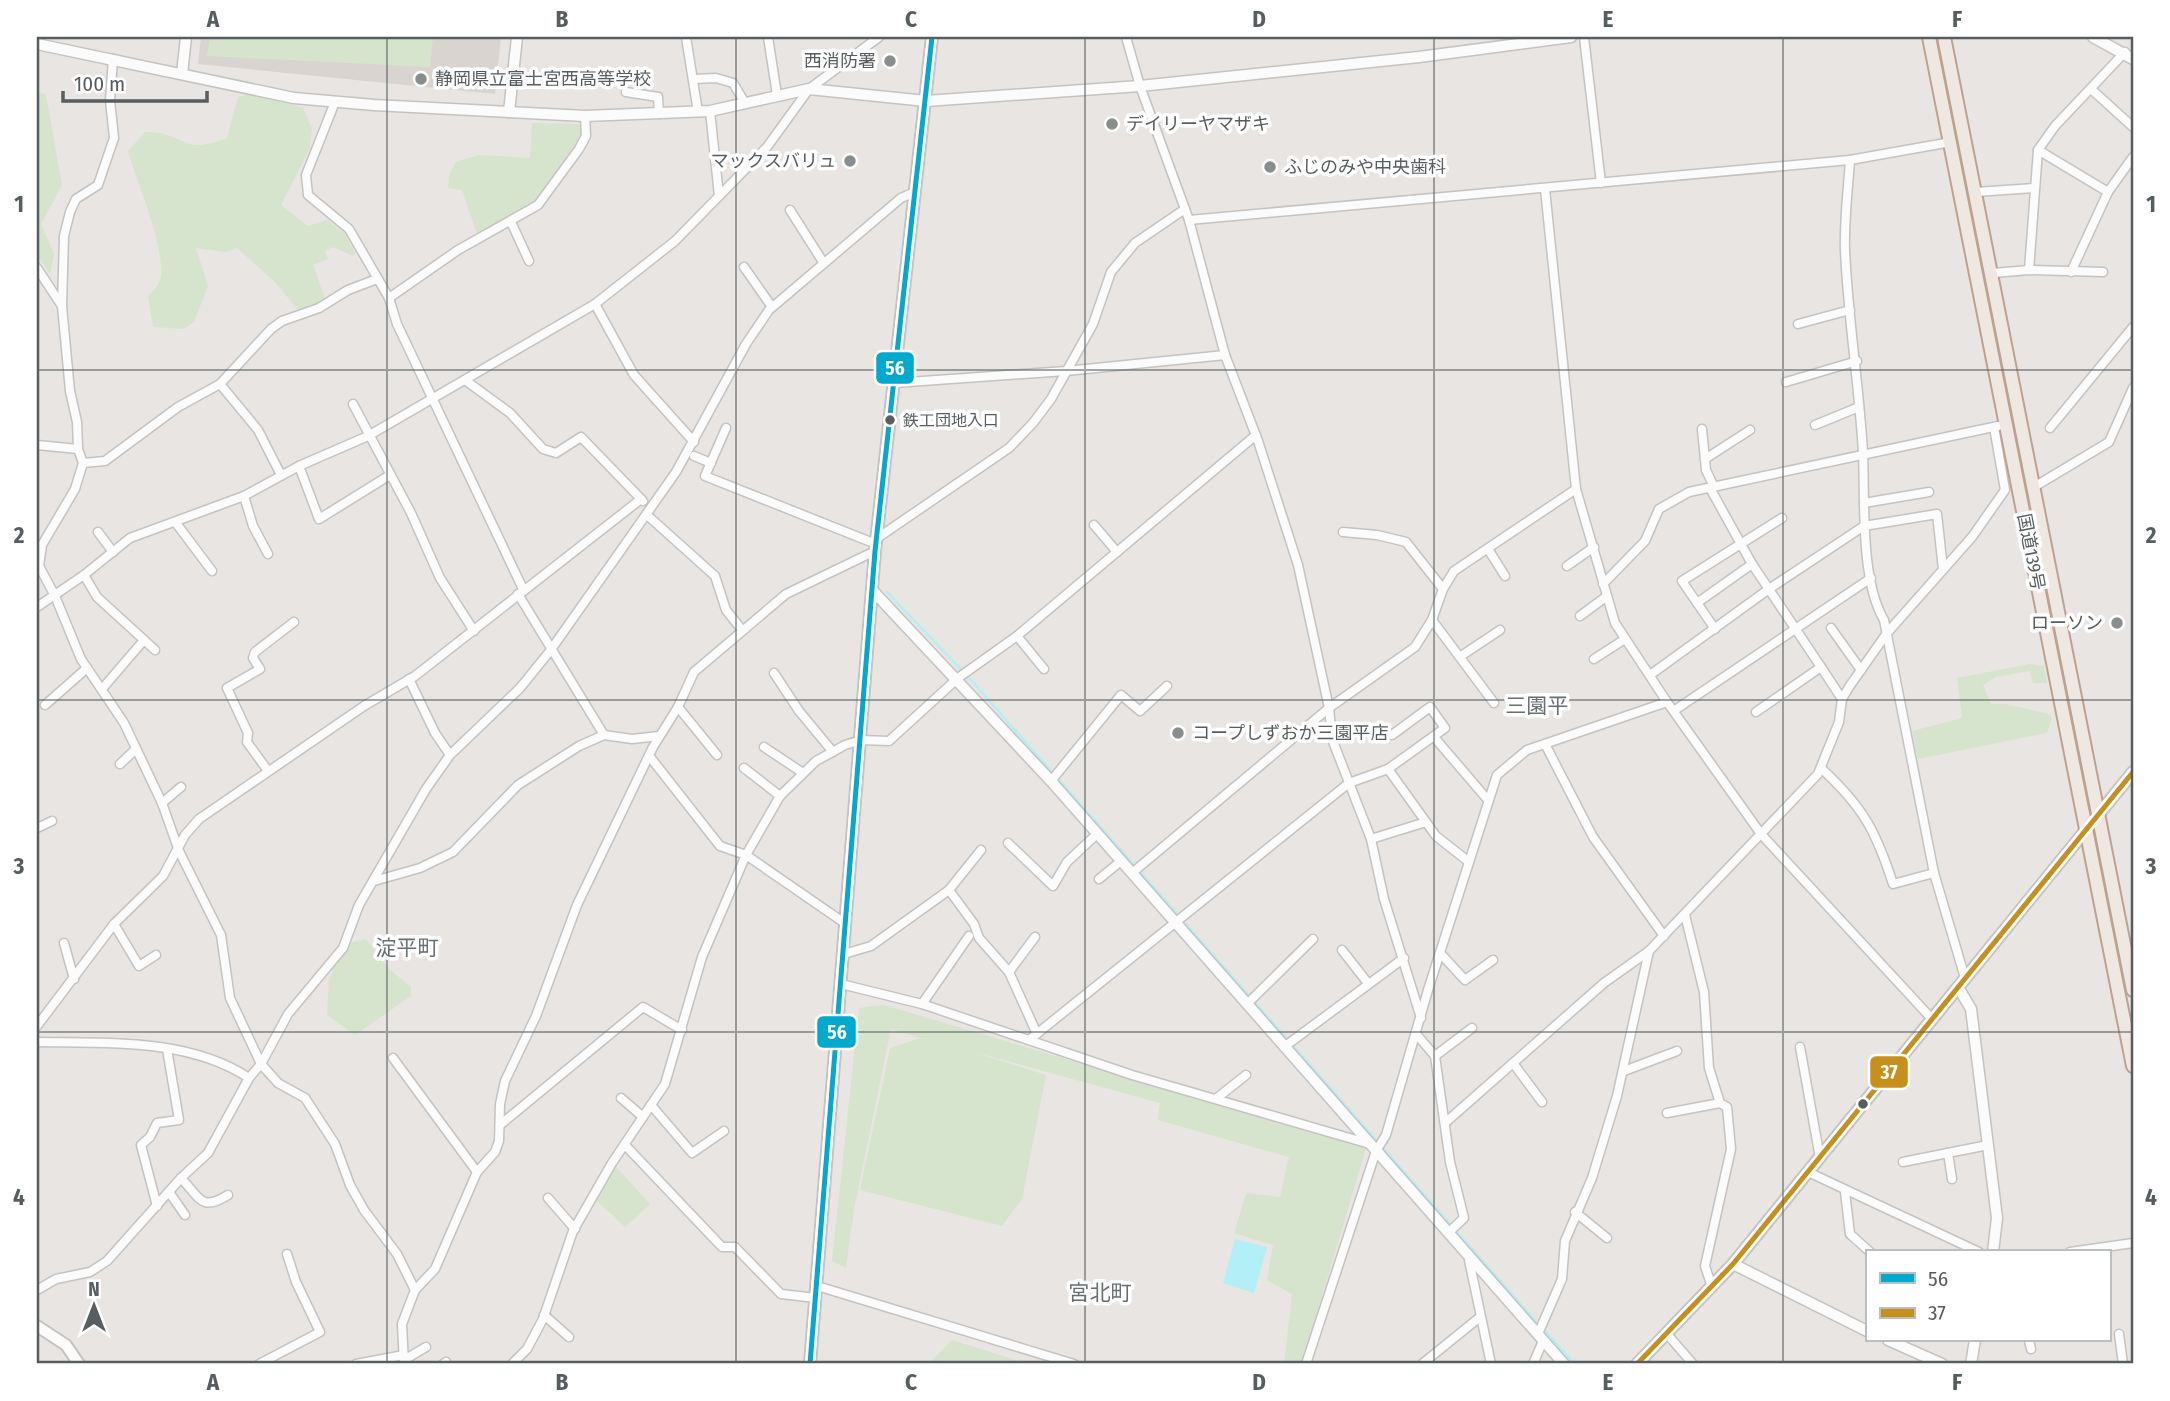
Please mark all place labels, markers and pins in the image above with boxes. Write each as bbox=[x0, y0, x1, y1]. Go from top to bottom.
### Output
place label: 西消防署 bbox=[804, 50, 876, 72]
marker: 西消防署 bbox=[882, 53, 898, 69]
place label: 静岡県立富士宮西高等学校 bbox=[435, 68, 651, 90]
marker: 静岡県立富士宮西高等学校 bbox=[413, 71, 429, 87]
place label: デイリーヤマザキ bbox=[1126, 113, 1270, 135]
marker: デイリーヤマザキ bbox=[1104, 116, 1120, 132]
place label: マックスバリュ bbox=[711, 150, 836, 172]
marker: マックスバリュ bbox=[842, 153, 858, 169]
place label: ふじのみや中央歯科 bbox=[1284, 156, 1446, 178]
marker: ふじのみや中央歯科 bbox=[1262, 159, 1278, 175]
place label: 鉄工団地入口 bbox=[903, 411, 999, 430]
marker: 鉄工団地入口 bbox=[883, 413, 897, 427]
place label: ローソン bbox=[2031, 612, 2103, 634]
marker: ローソン bbox=[2109, 615, 2125, 631]
place label: コープしずおか三園平店 bbox=[1192, 722, 1389, 744]
marker: コープしずおか三園平店 bbox=[1170, 725, 1186, 741]
unlabelled marker bbox=[1856, 1097, 1870, 1111]

